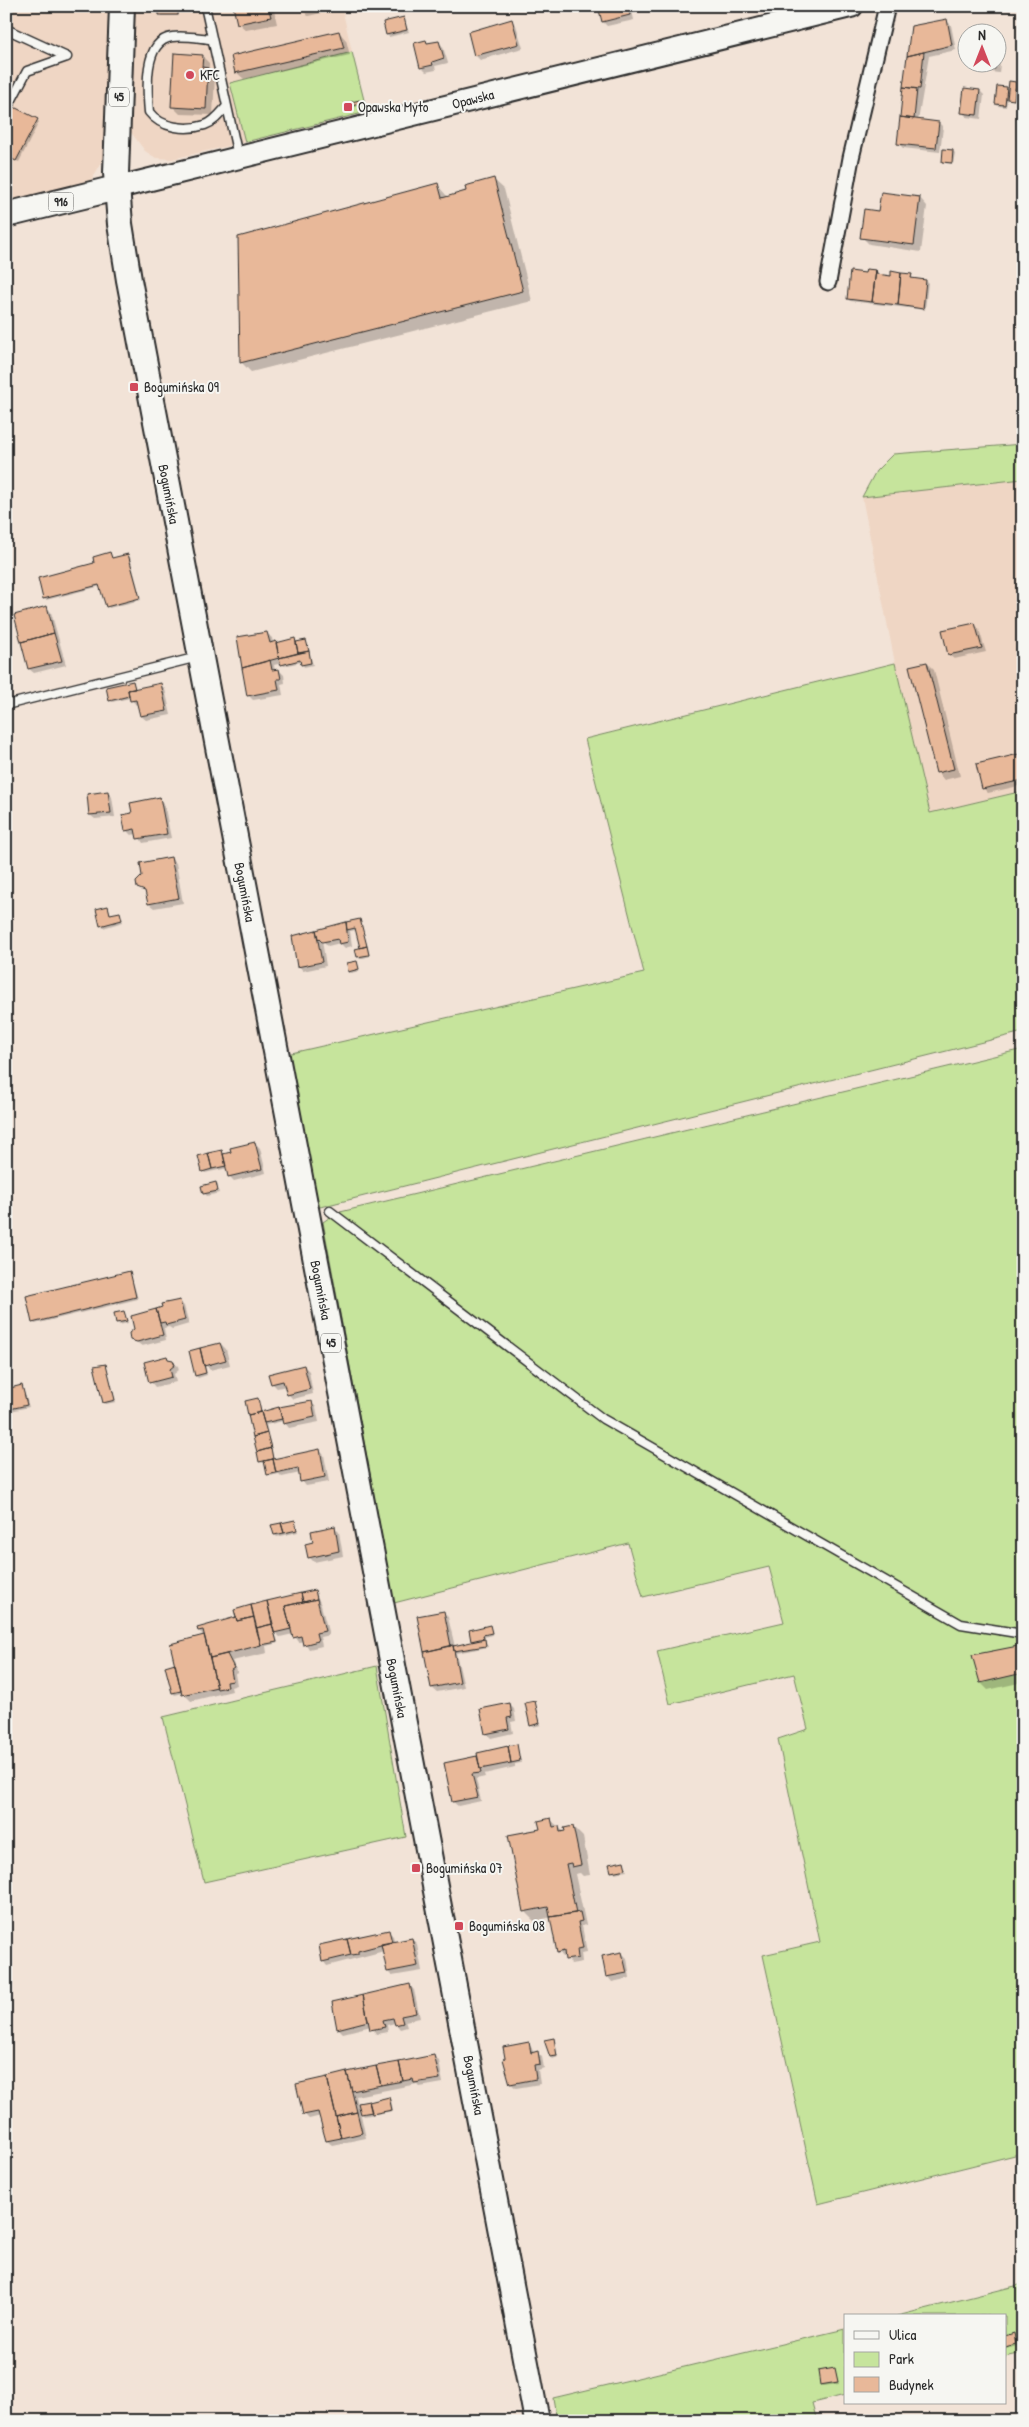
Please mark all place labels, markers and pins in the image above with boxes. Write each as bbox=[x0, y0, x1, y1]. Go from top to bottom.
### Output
place label: KFC bbox=[200, 65, 221, 84]
marker: KFC bbox=[184, 69, 196, 81]
place label: Opawska Myto bbox=[358, 97, 429, 117]
marker: Opawska Myto bbox=[342, 101, 354, 113]
place label: Bogumińska 09 bbox=[144, 377, 219, 397]
marker: Bogumińska 09 bbox=[128, 381, 140, 393]
place label: Bogumińska 07 bbox=[426, 1858, 503, 1878]
marker: Bogumińska 07 bbox=[410, 1862, 422, 1874]
place label: Bogumińska 08 bbox=[469, 1916, 545, 1936]
marker: Bogumińska 08 bbox=[453, 1920, 465, 1932]

